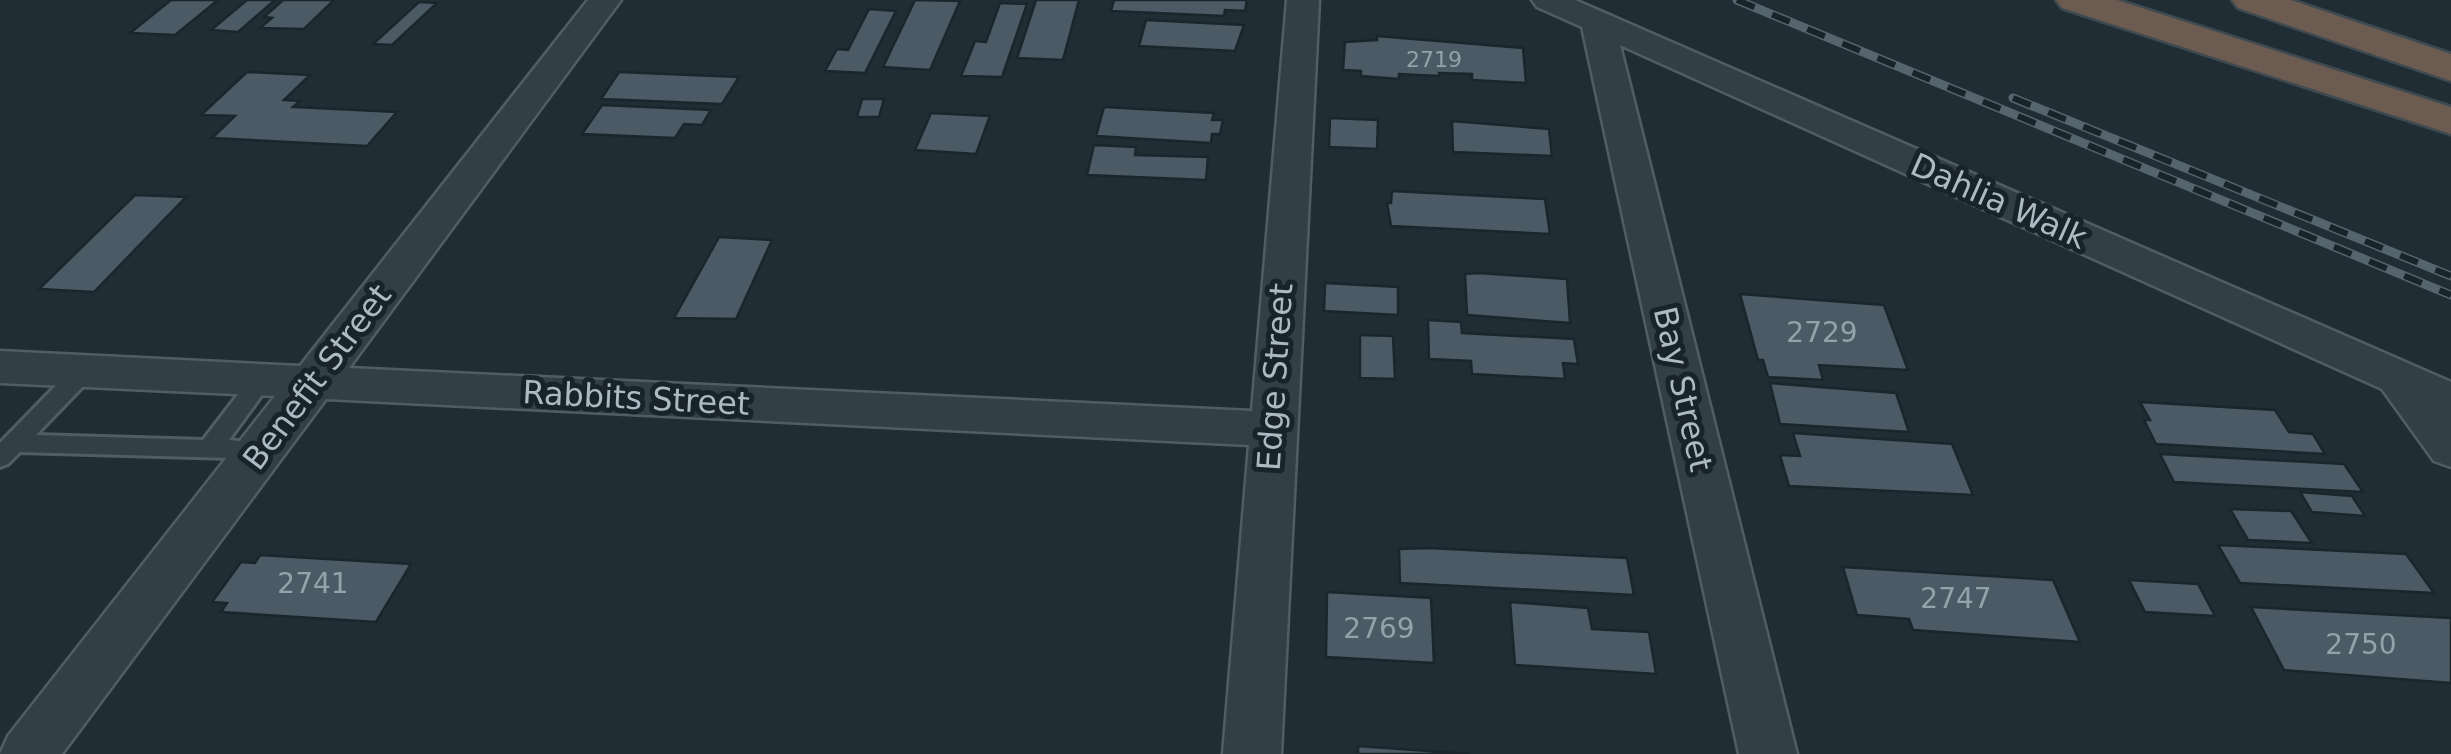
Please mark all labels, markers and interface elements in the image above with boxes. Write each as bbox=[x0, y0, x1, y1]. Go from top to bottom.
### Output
house number: 2719 bbox=[1406, 47, 1462, 72]
street label: Dahlia Walk bbox=[1905, 145, 2093, 257]
street label: Benefit Street bbox=[235, 277, 399, 477]
street label: Edge Street bbox=[1249, 282, 1301, 472]
street label: Bay Street bbox=[1646, 303, 1720, 475]
house number: 2729 bbox=[1786, 316, 1858, 349]
street label: Rabbits Street bbox=[522, 373, 750, 423]
house number: 2741 bbox=[277, 567, 349, 600]
house number: 2747 bbox=[1920, 582, 1992, 615]
house number: 2769 bbox=[1343, 612, 1415, 645]
house number: 2750 bbox=[2325, 628, 2397, 661]

